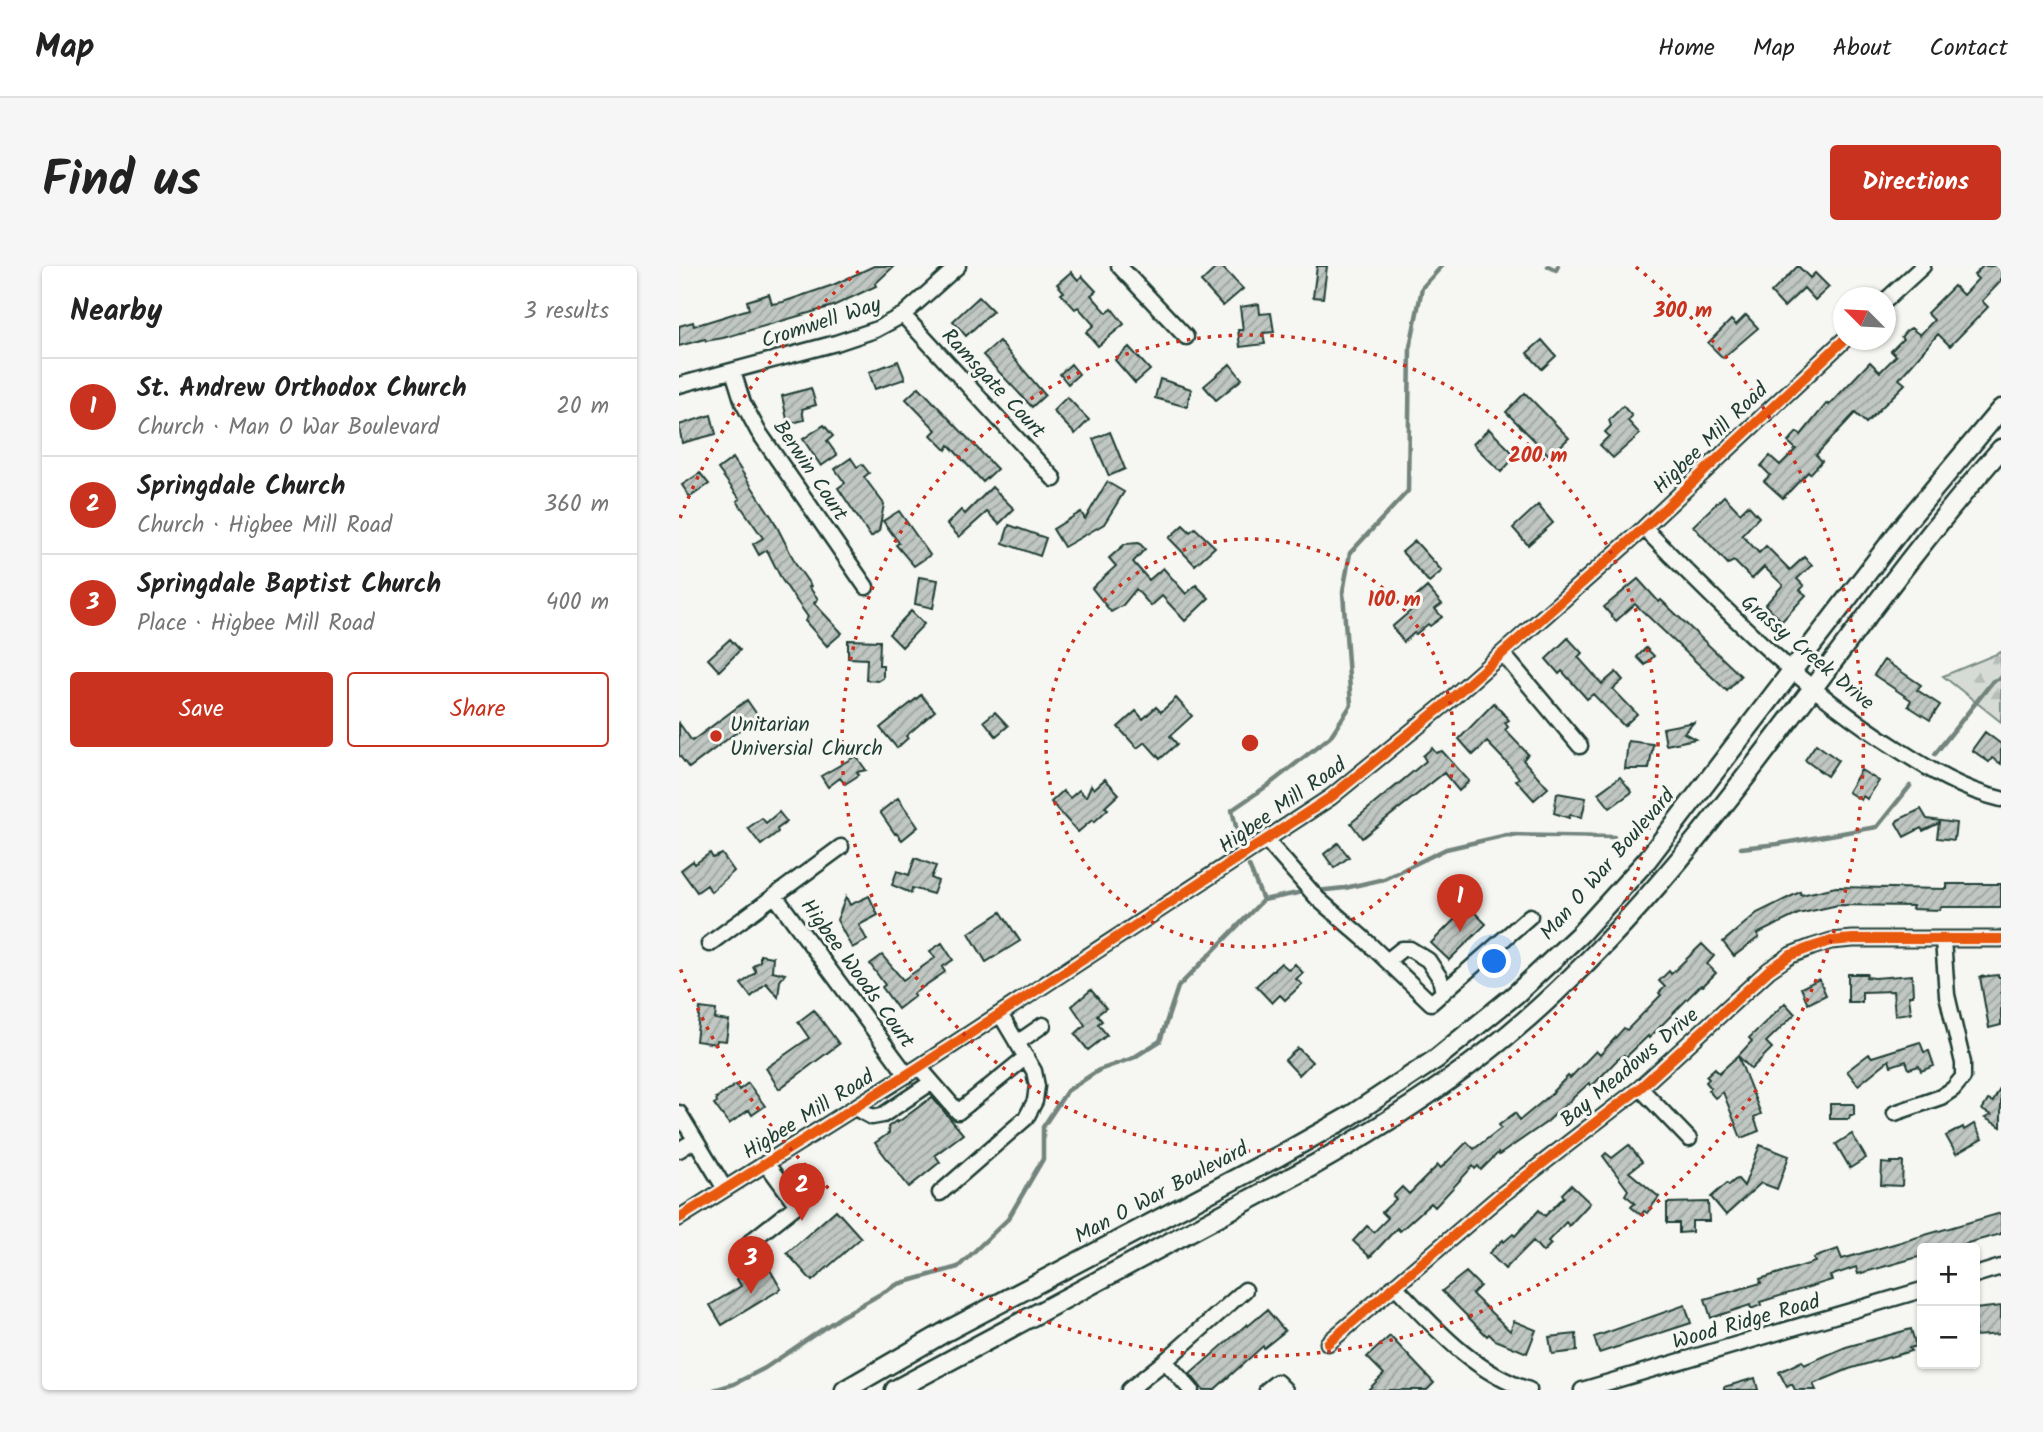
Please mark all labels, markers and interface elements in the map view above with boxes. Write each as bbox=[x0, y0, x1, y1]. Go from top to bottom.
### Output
text: Map bbox=[35, 22, 95, 75]
text: Home bbox=[1658, 29, 1715, 68]
text: Map bbox=[1753, 29, 1795, 68]
text: About bbox=[1833, 29, 1891, 68]
text: Contact bbox=[1929, 29, 2008, 68]
text: Find us bbox=[42, 143, 200, 221]
button: Directions bbox=[1830, 145, 2001, 220]
north arrow bbox=[1833, 287, 1896, 350]
text: Nearby bbox=[70, 288, 162, 336]
street label: Cromwell Way bbox=[757, 289, 886, 358]
text: 3 results bbox=[523, 294, 609, 330]
text: 300 m bbox=[1653, 295, 1712, 328]
street label: Ramsgate Court bbox=[933, 321, 1054, 447]
text: St. Andrew Orthodox Church bbox=[137, 368, 467, 410]
street label: Higbee Mill Road bbox=[1646, 375, 1777, 503]
text: 1 bbox=[90, 389, 96, 425]
text: 20 m bbox=[557, 389, 609, 425]
text: Church · Man O War Boulevard bbox=[137, 410, 439, 446]
street label: Berwin Court bbox=[764, 414, 856, 529]
text: 200 m bbox=[1508, 440, 1568, 473]
text: Springdale Church bbox=[137, 466, 345, 508]
text: 2 bbox=[86, 487, 100, 523]
text: 360 m bbox=[544, 487, 609, 523]
text: Church · Higbee Mill Road bbox=[137, 508, 392, 544]
text: Springdale Baptist Church bbox=[137, 564, 441, 606]
text: 100 m bbox=[1367, 584, 1421, 617]
text: 3 bbox=[87, 585, 99, 621]
text: 400 m bbox=[546, 585, 609, 621]
street label: Grassy Creek Drive bbox=[1733, 587, 1882, 720]
text: Place · Higbee Mill Road bbox=[137, 606, 374, 642]
button: Save bbox=[70, 672, 333, 747]
button: Share bbox=[347, 672, 609, 747]
place label: Unitarian Universial Church bbox=[730, 709, 883, 766]
marker: Unitarian Universial Church bbox=[708, 728, 724, 744]
centre of rings bbox=[1238, 731, 1262, 755]
street label: Higbee Mill Road bbox=[1212, 749, 1354, 863]
street label: Man O War Boulevard bbox=[1532, 781, 1684, 949]
pin: 1 bbox=[1437, 874, 1483, 932]
street label: Higbee Woods Court bbox=[791, 892, 923, 1056]
your location bbox=[1477, 944, 1511, 978]
street label: Bay Meadows Drive bbox=[1553, 1000, 1707, 1136]
street label: Higbee Mill Road bbox=[737, 1061, 881, 1169]
street label: Man O War Boulevard bbox=[1069, 1133, 1255, 1253]
pin: 2 bbox=[779, 1163, 825, 1221]
pin: 3 bbox=[728, 1236, 774, 1294]
map controls bbox=[1917, 1243, 1980, 1369]
button: + bbox=[1917, 1243, 1980, 1306]
street label: Wood Ridge Road bbox=[1669, 1285, 1825, 1359]
button: − bbox=[1917, 1306, 1980, 1369]

